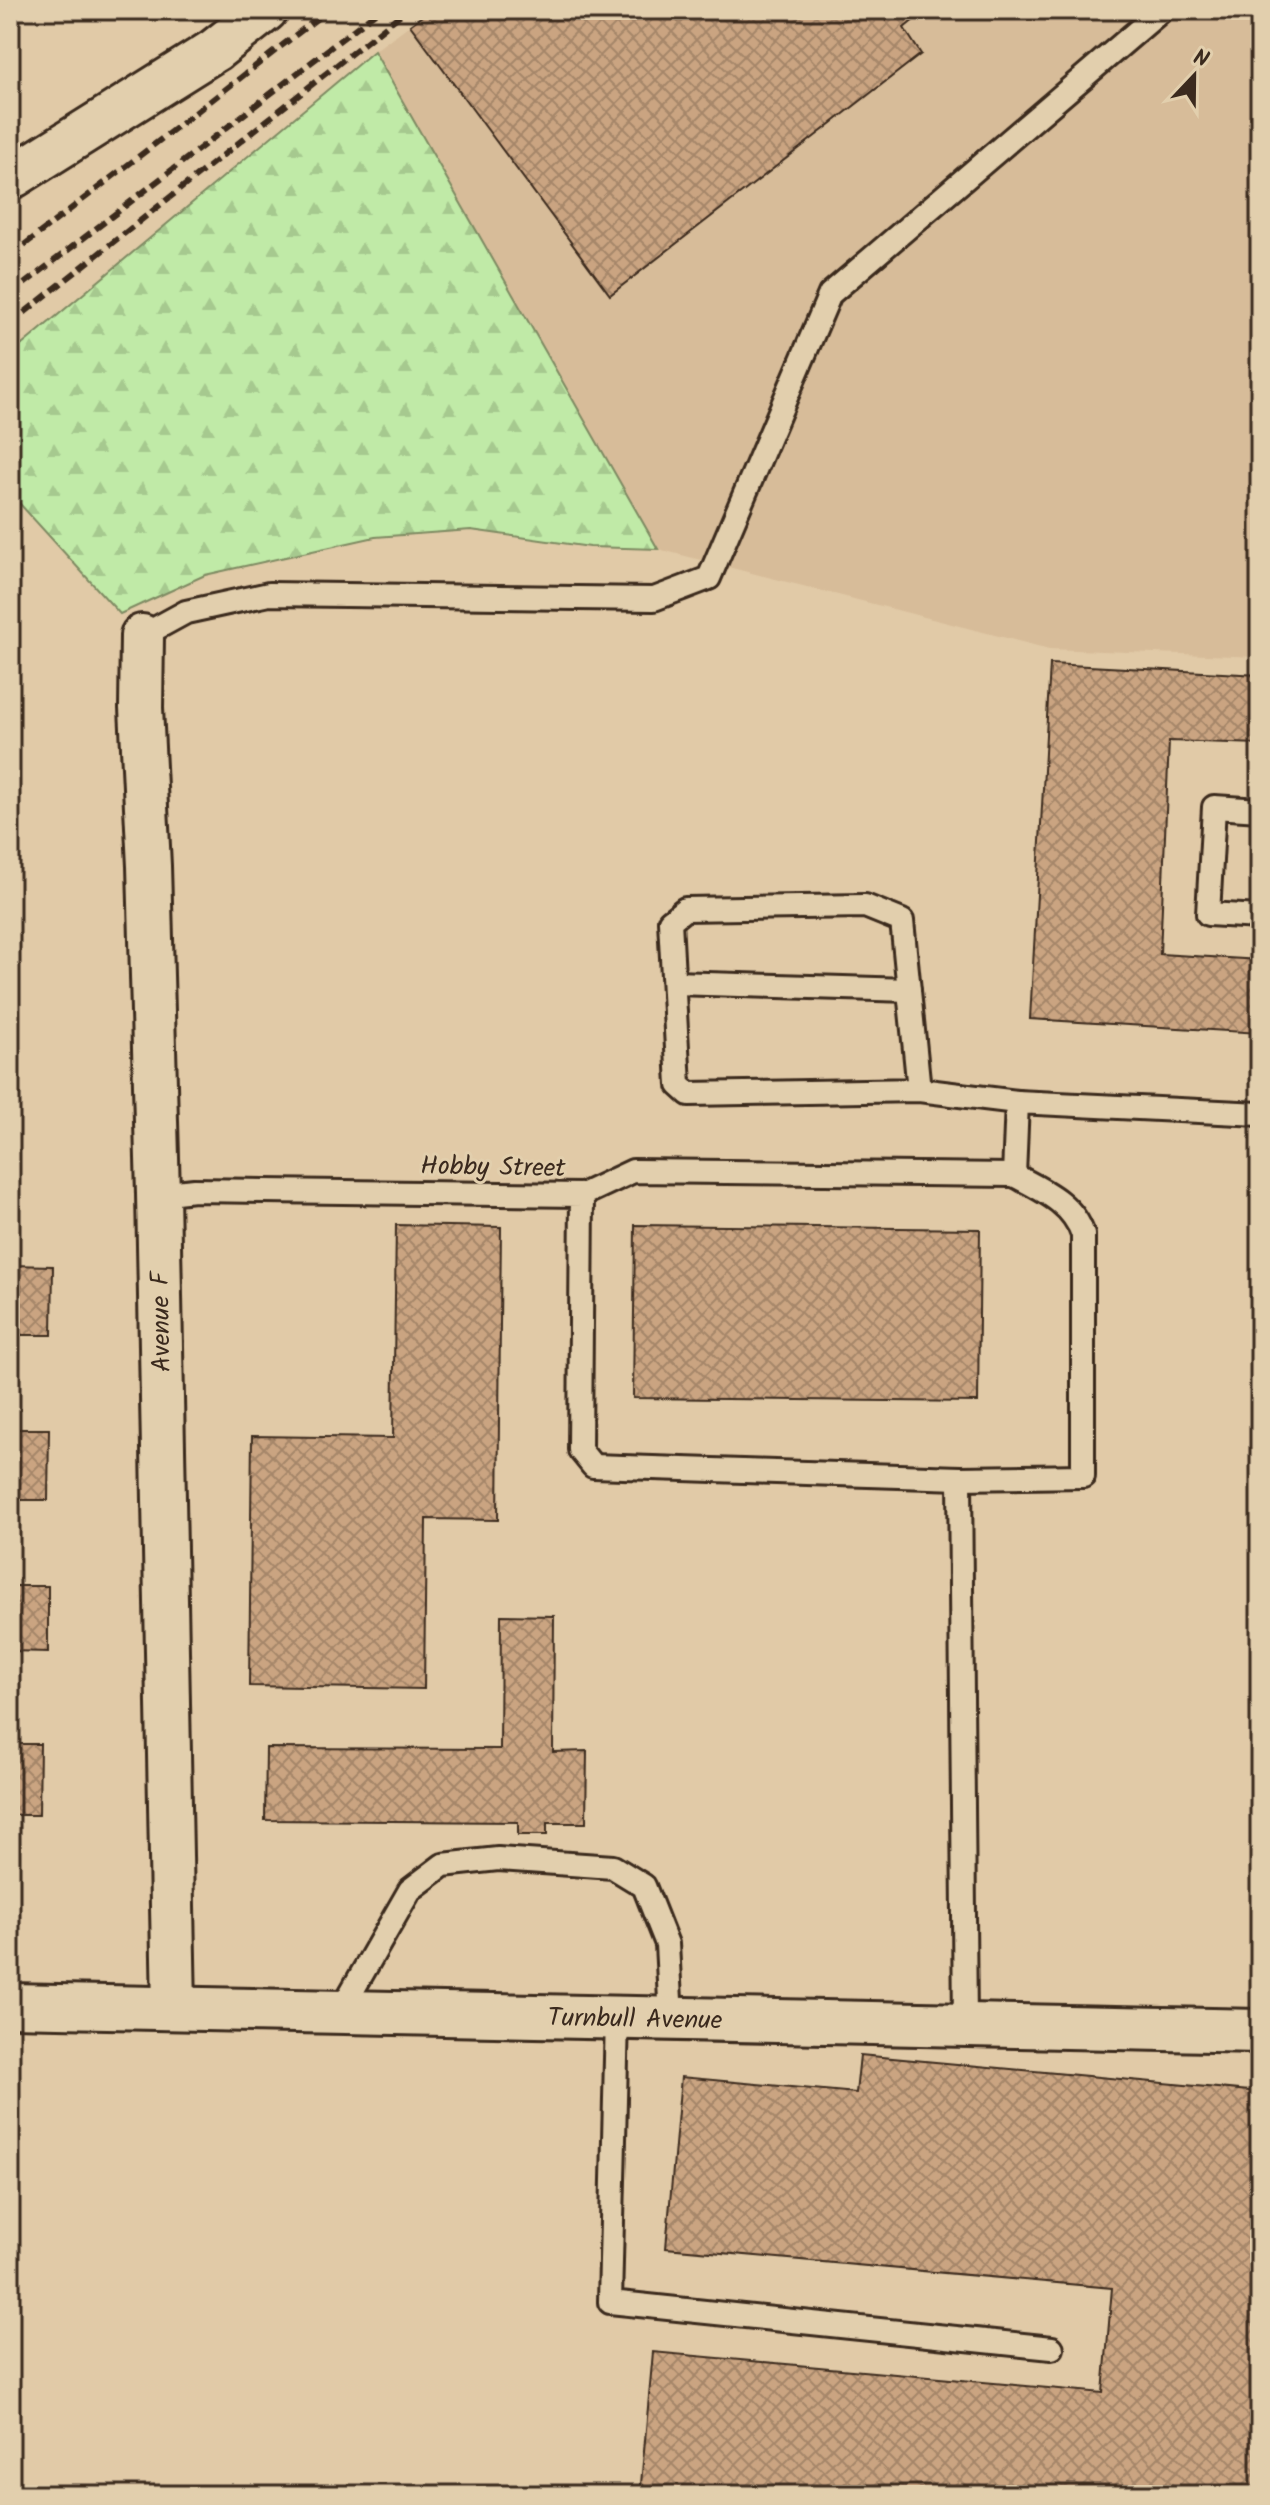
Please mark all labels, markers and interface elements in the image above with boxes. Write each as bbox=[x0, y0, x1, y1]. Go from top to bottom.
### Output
north arrow bbox=[1154, 36, 1234, 116]
text: N bbox=[1188, 41, 1214, 79]
street label: Hobby Street bbox=[420, 1146, 567, 1190]
street label: Avenue F bbox=[140, 1269, 184, 1373]
street label: Turnbull Avenue bbox=[547, 1997, 723, 2043]

